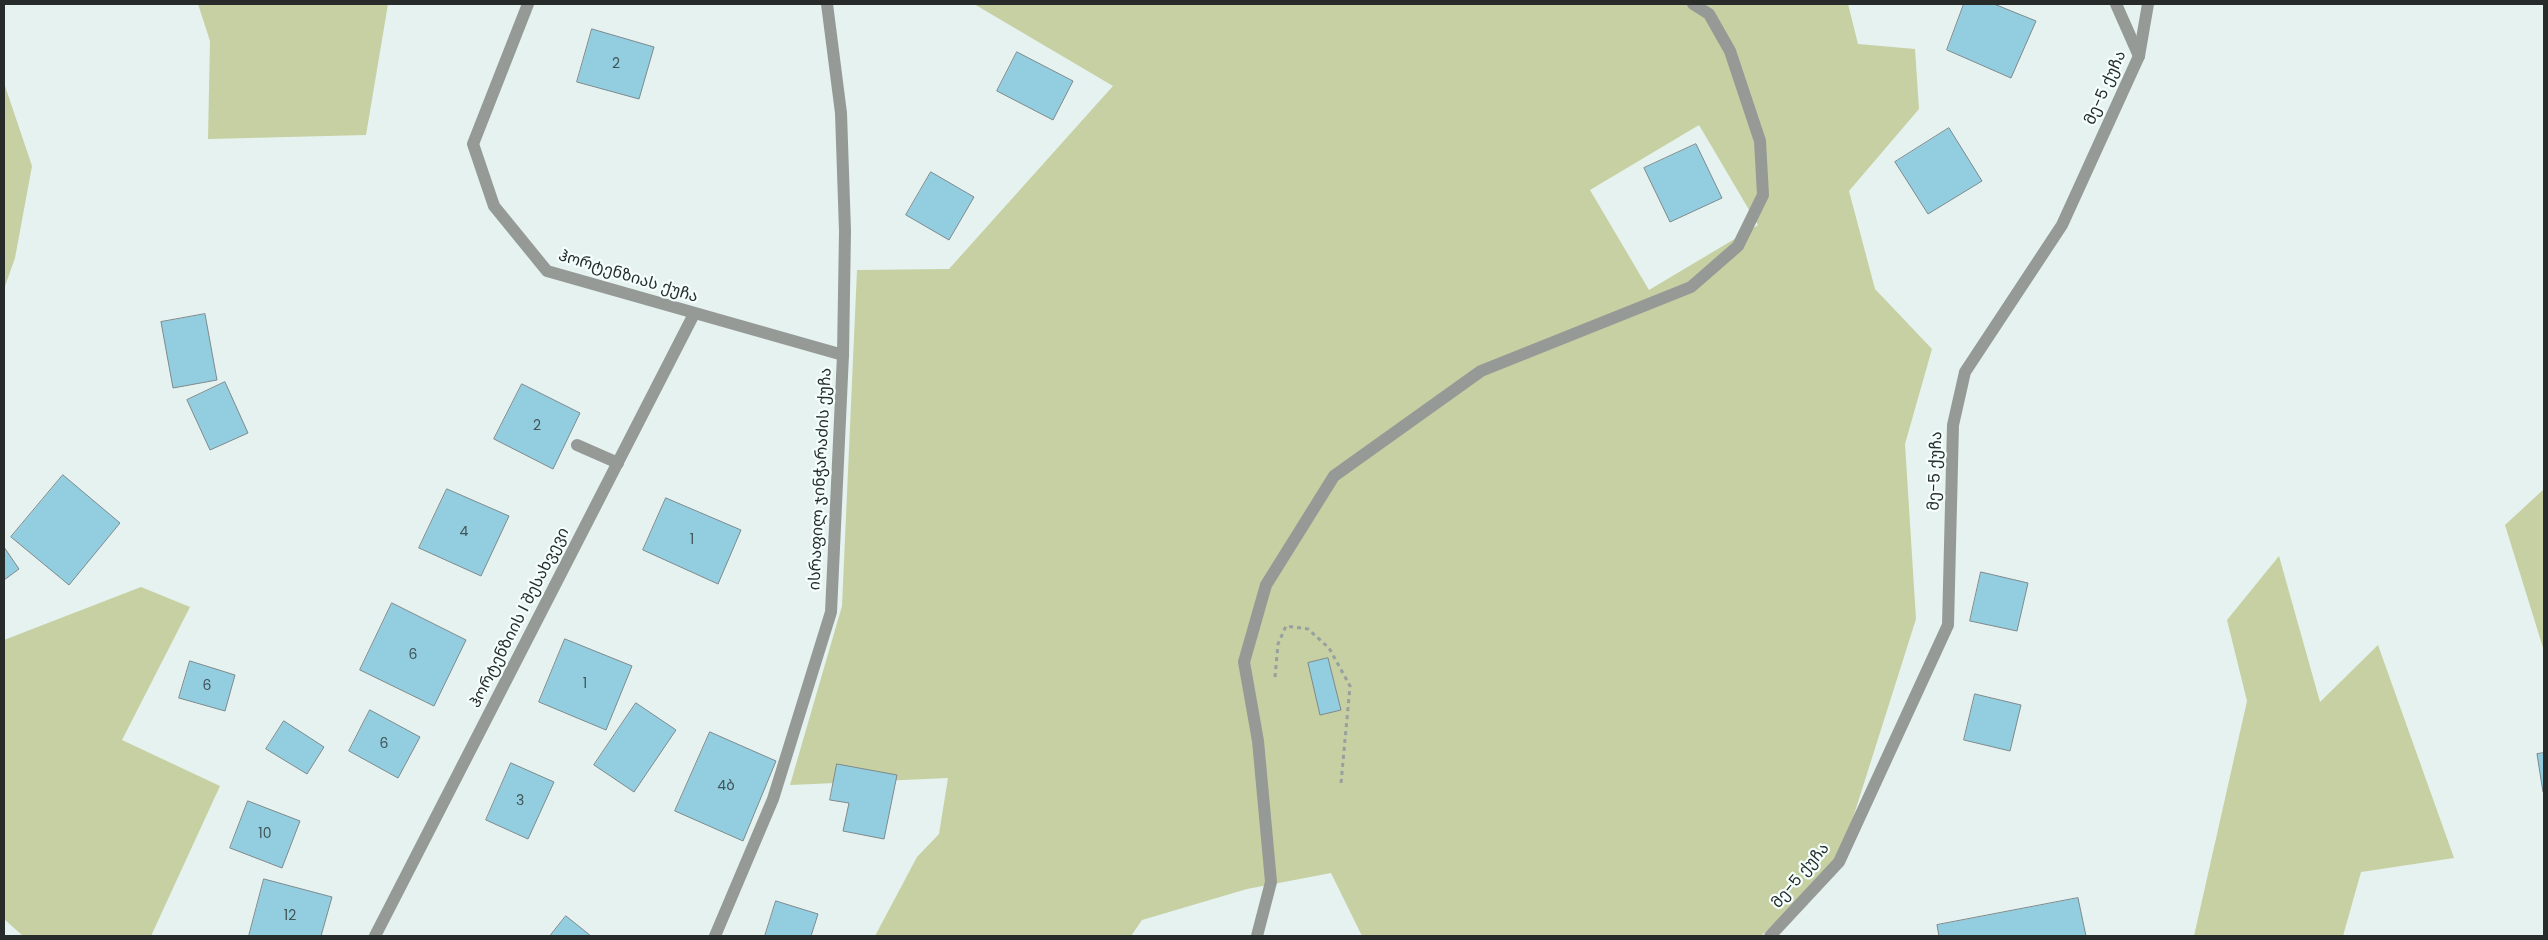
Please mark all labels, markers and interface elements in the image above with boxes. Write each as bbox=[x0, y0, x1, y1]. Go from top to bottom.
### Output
street label: მე-5 ქუჩა bbox=[2081, 48, 2131, 128]
house number: 2 bbox=[612, 56, 620, 72]
street label: ჰორტენზიას ქუჩა bbox=[556, 247, 700, 307]
street label: ისრაფილ ჯინჭარაძის ქუჩა bbox=[806, 367, 836, 591]
house number: 2 bbox=[533, 418, 541, 434]
street label: მე-5 ქუჩა bbox=[1925, 431, 1947, 511]
house number: 4 bbox=[460, 524, 468, 540]
street label: ჰორტენზიის I შესახვევი bbox=[466, 525, 574, 711]
house number: 1 bbox=[690, 532, 694, 548]
house number: 6 bbox=[409, 647, 417, 663]
house number: 1 bbox=[583, 676, 587, 692]
house number: 6 bbox=[203, 678, 211, 694]
house number: 6 bbox=[380, 736, 388, 752]
house number: 4ბ bbox=[717, 778, 735, 794]
house number: 3 bbox=[516, 793, 524, 809]
house number: 10 bbox=[258, 826, 272, 842]
street label: მე-5 ქუჩა bbox=[1768, 839, 1834, 913]
house number: 12 bbox=[284, 908, 296, 924]

